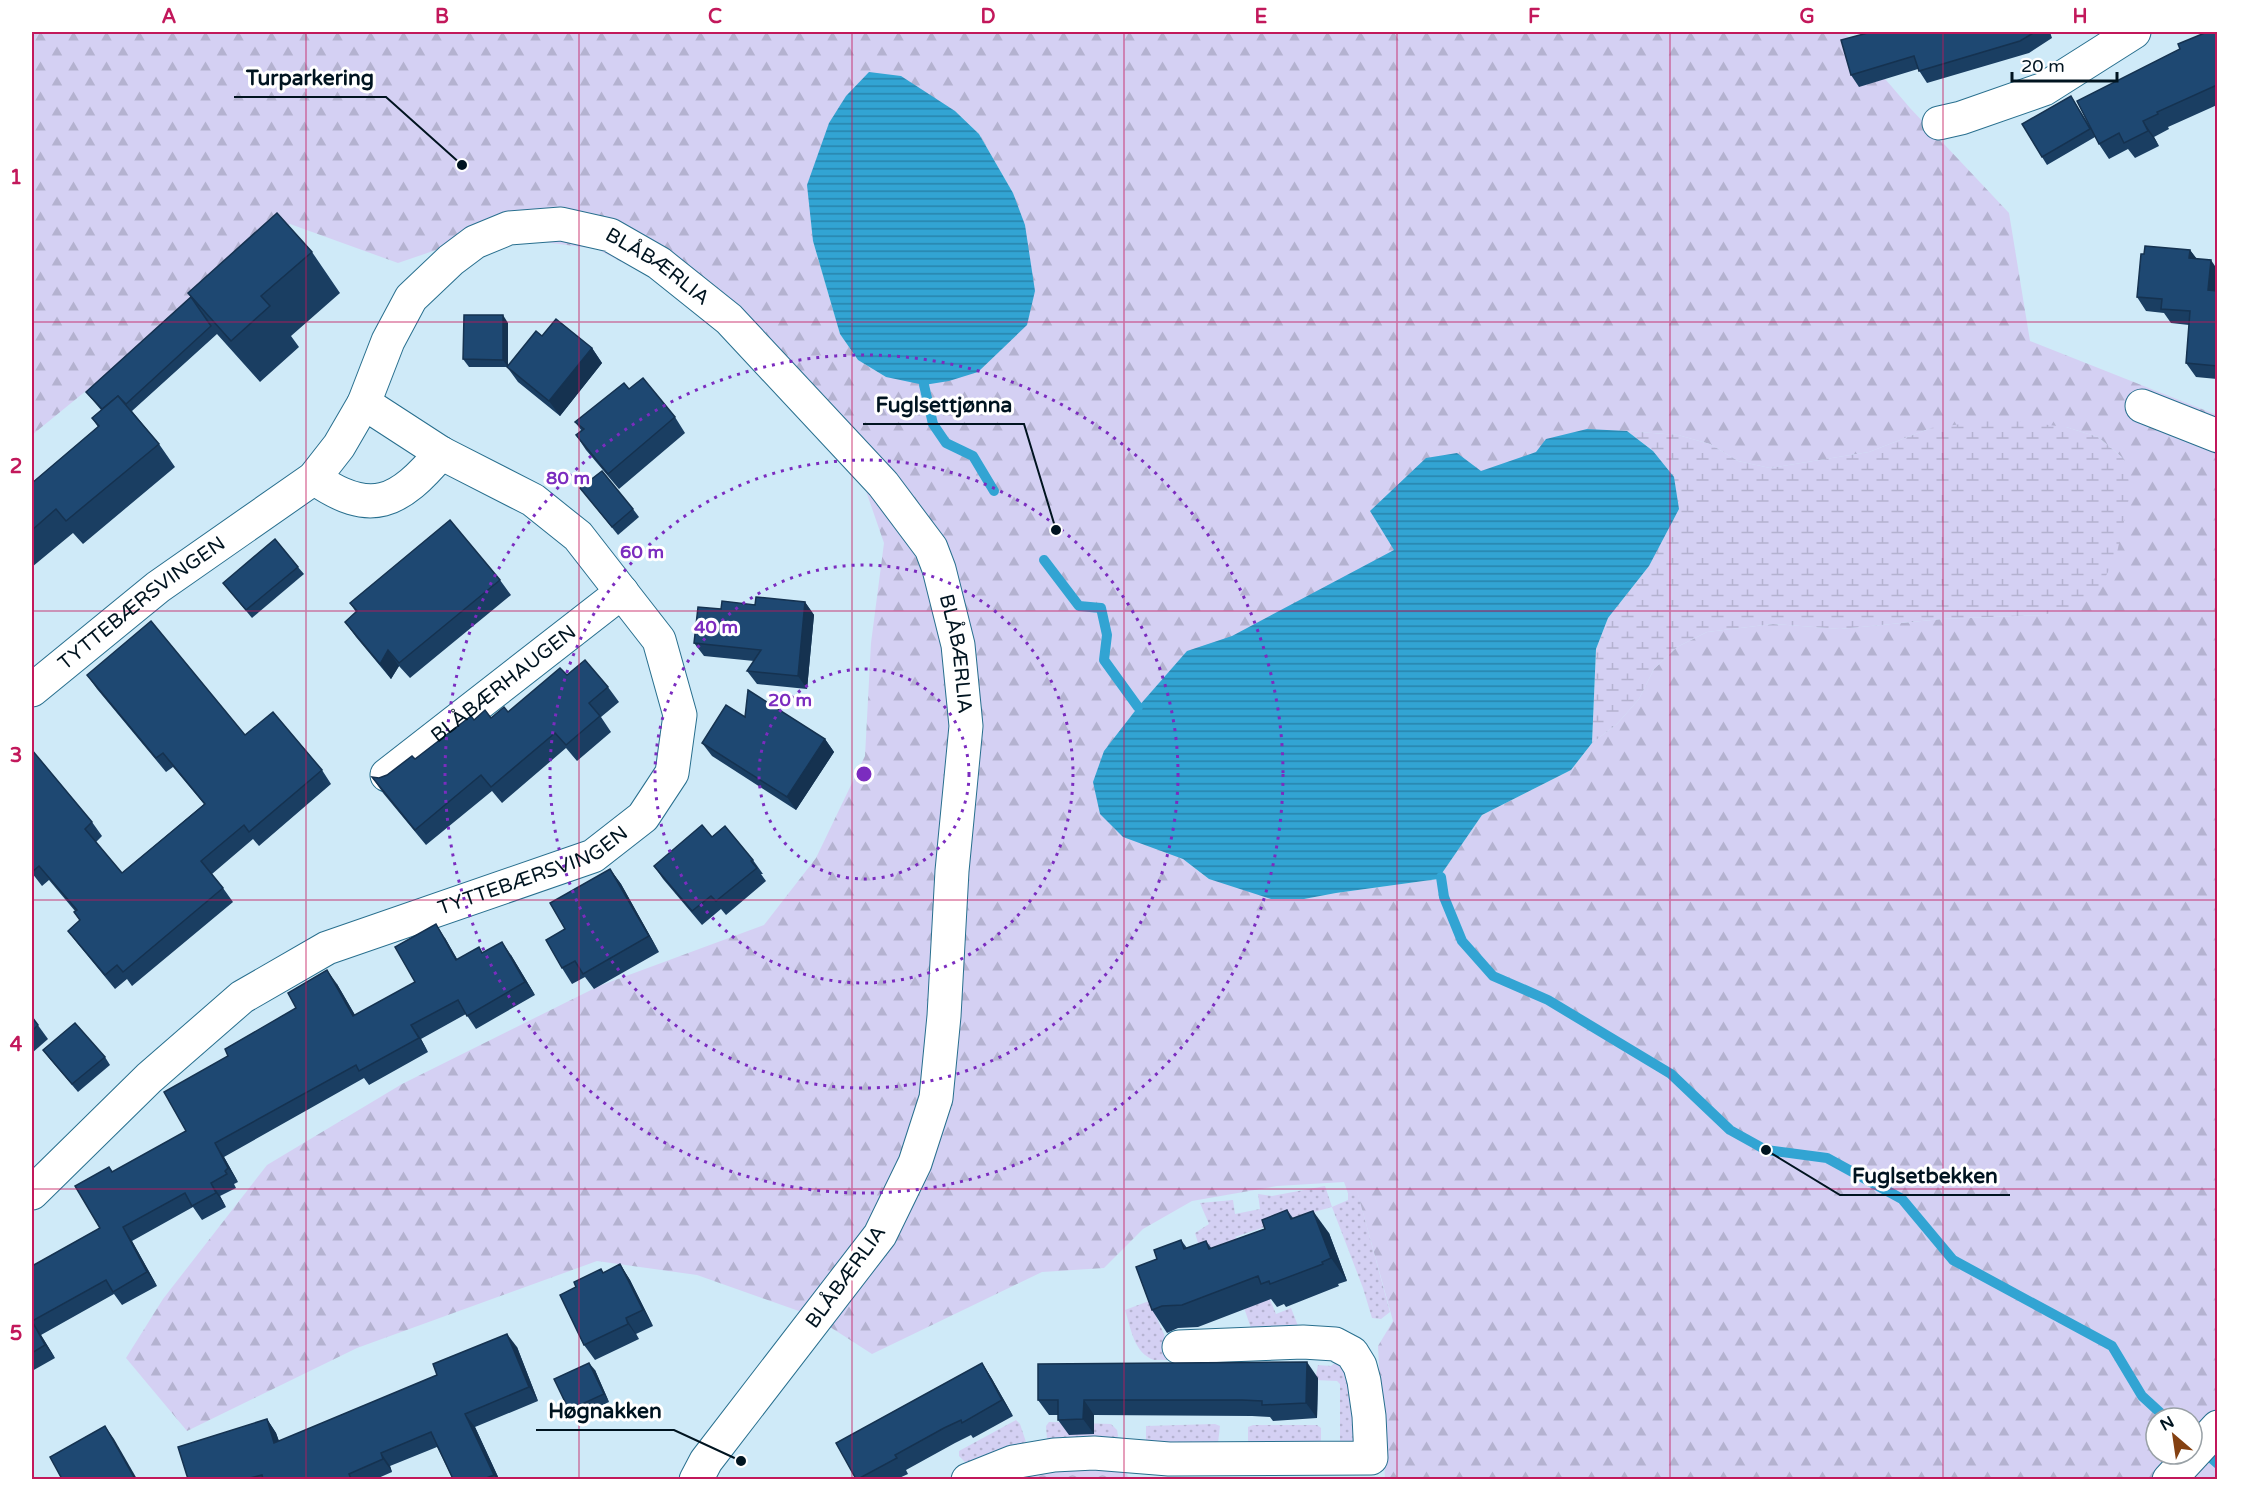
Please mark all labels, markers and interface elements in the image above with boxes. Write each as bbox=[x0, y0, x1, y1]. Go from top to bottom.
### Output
text: A bbox=[162, 5, 177, 29]
text: B bbox=[435, 5, 449, 29]
text: C bbox=[708, 5, 722, 29]
text: D bbox=[980, 5, 996, 29]
text: E bbox=[1255, 5, 1268, 29]
text: F bbox=[1528, 5, 1540, 29]
text: G bbox=[1799, 5, 1815, 29]
text: H bbox=[2072, 5, 2088, 29]
scale bar bbox=[2012, 45, 2117, 83]
text: 20 m bbox=[2021, 55, 2065, 77]
callout: Turparkering bbox=[234, 58, 386, 97]
text: Turparkering bbox=[245, 66, 374, 91]
text: 1 bbox=[10, 166, 22, 190]
street label: BLÅBÆRLIA bbox=[601, 223, 714, 310]
callout: Fuglsettjønna bbox=[863, 385, 1024, 424]
text: Fuglsettjønna bbox=[876, 393, 1012, 418]
text: 2 bbox=[10, 455, 22, 479]
text: 80 m bbox=[546, 467, 590, 489]
street label: TYTTEBÆRSVINGEN bbox=[54, 532, 230, 675]
text: 60 m bbox=[620, 541, 664, 563]
street label: BLÅBÆRLIA bbox=[934, 592, 977, 715]
text: 40 m bbox=[694, 616, 738, 638]
street label: BLÅBÆRHAUGEN bbox=[426, 620, 581, 748]
text: 20 m bbox=[768, 689, 812, 711]
text: 3 bbox=[10, 744, 22, 768]
centre of rings bbox=[854, 764, 874, 784]
street label: TYTTEBÆRSVINGEN bbox=[435, 821, 633, 921]
text: 4 bbox=[10, 1033, 23, 1057]
callout: Fuglsetbekken bbox=[1840, 1156, 2010, 1195]
text: Fuglsetbekken bbox=[1852, 1164, 1998, 1189]
street label: BLÅBÆRLIA bbox=[800, 1221, 891, 1333]
text: 5 bbox=[10, 1322, 22, 1346]
callout: Høgnakken bbox=[536, 1391, 674, 1430]
text: Høgnakken bbox=[548, 1399, 662, 1424]
north arrow bbox=[2144, 1406, 2204, 1466]
text: N bbox=[2157, 1412, 2178, 1436]

